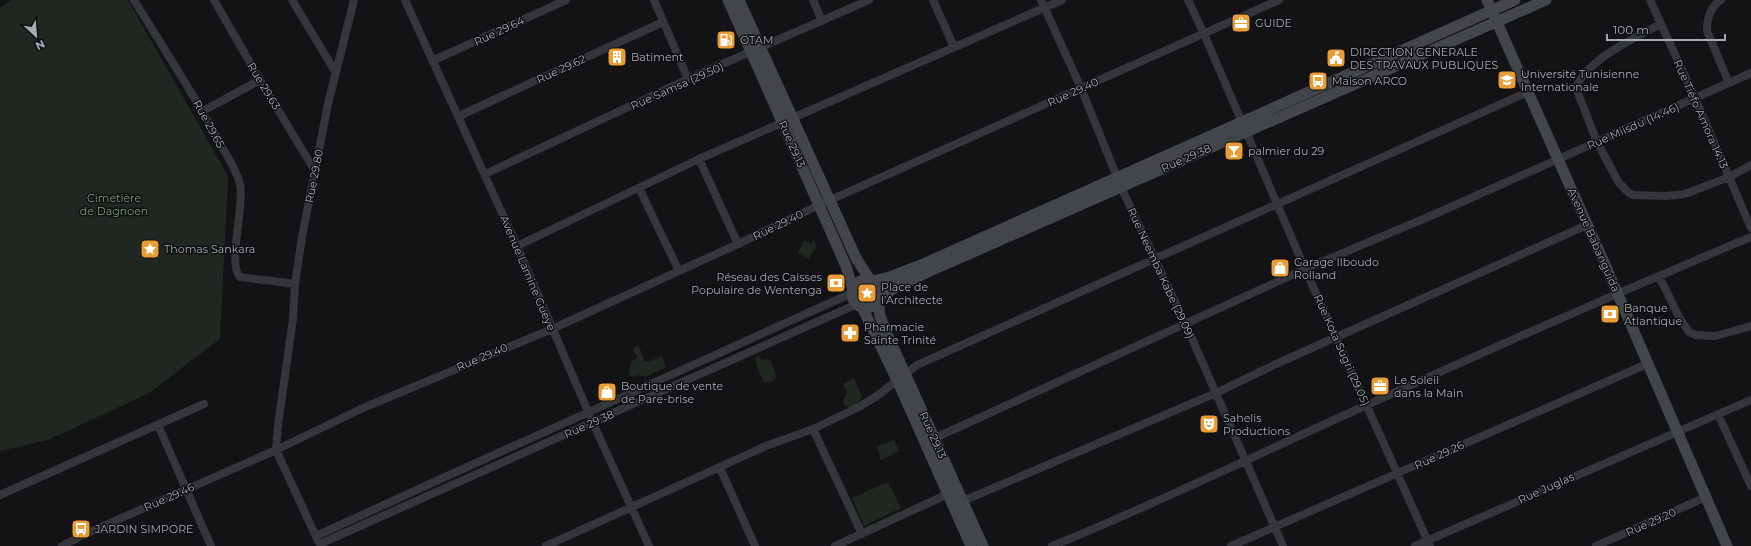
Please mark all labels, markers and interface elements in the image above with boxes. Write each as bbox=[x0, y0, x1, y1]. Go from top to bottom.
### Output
office icon: GUIDE bbox=[1230, 12, 1252, 34]
street label: Rue 29.64 bbox=[472, 13, 527, 49]
north arrow bbox=[16, 16, 56, 56]
place label: GUIDE bbox=[1255, 16, 1292, 30]
scale bar bbox=[1607, 16, 1725, 42]
text: 100 m bbox=[1613, 22, 1649, 37]
fuel station icon: OTAM bbox=[715, 29, 737, 51]
place label: OTAM bbox=[740, 33, 773, 47]
text: N bbox=[33, 37, 47, 53]
place label: DIRECTION GENERALE DES TRAVAUX PUBLIQUES bbox=[1350, 45, 1498, 72]
building icon: Batiment bbox=[606, 46, 628, 68]
public building icon: DIRECTION GENERALE DES TRAVAUX PUBLIQUES bbox=[1325, 47, 1347, 69]
place label: Batiment bbox=[631, 50, 684, 64]
street label: Rue 29.62 bbox=[534, 51, 588, 87]
street label: Rue Tiéfo Amora 14.13 bbox=[1671, 57, 1731, 171]
street label: Rue Samsa (29.50) bbox=[628, 59, 726, 113]
street label: Rue 29.63 bbox=[244, 60, 284, 112]
place label: Université Tunisienne Internationale bbox=[1521, 67, 1640, 94]
school or university icon: Université Tunisienne Internationale bbox=[1496, 69, 1518, 91]
bus stop icon: Maison ARCO bbox=[1307, 70, 1329, 92]
place label: Maison ARCO bbox=[1332, 74, 1407, 88]
street label: Rue 29.40 bbox=[1045, 75, 1101, 109]
street label: Rue 29.65 bbox=[190, 97, 228, 151]
street label: Rue Miisdu (14.46) bbox=[1585, 99, 1681, 153]
street label: Rue 29.13 bbox=[775, 118, 809, 170]
bar icon: palmier du 29 bbox=[1223, 140, 1245, 162]
street label: Rue 29.38 bbox=[1159, 141, 1213, 175]
place label: palmier du 29 bbox=[1248, 144, 1324, 158]
street label: Rue 29.80 bbox=[302, 148, 326, 204]
street label: Avenue Babanguida bbox=[1565, 186, 1623, 294]
park label: Cimetière de Dagnoen bbox=[80, 191, 148, 218]
street label: Rue Neemba Kabe (29.09) bbox=[1124, 205, 1198, 341]
street label: Rue 29.40 bbox=[750, 207, 806, 243]
street label: Avenue Lamine Gueye bbox=[497, 213, 559, 333]
place icon: Thomas Sankara bbox=[139, 238, 161, 260]
place label: Thomas Sankara bbox=[164, 242, 255, 256]
place label: Garage Ilboudo Rolland bbox=[1294, 255, 1379, 282]
shop icon: Garage Ilboudo Rolland bbox=[1269, 257, 1291, 279]
place label: Réseau des Caisses Populaire de Wentenga bbox=[691, 270, 823, 297]
bank icon: Réseau des Caisses Populaire de Wentenga bbox=[825, 272, 847, 294]
place label: Place de l’Architecte bbox=[881, 280, 943, 307]
place icon: Place de l’Architecte bbox=[856, 282, 878, 304]
street label: Rue Kota Sugri (29.05) bbox=[1311, 292, 1373, 408]
place label: Banque Atlantique bbox=[1624, 301, 1682, 328]
bank icon: Banque Atlantique bbox=[1599, 303, 1621, 325]
place label: Pharmacie Sainte Trinité bbox=[864, 320, 936, 347]
pharmacy icon: Pharmacie Sainte Trinité bbox=[839, 322, 861, 344]
street label: Rue 29.40 bbox=[454, 340, 510, 374]
place label: Le Soleil dans la Main bbox=[1394, 373, 1463, 400]
office icon: Le Soleil dans la Main bbox=[1369, 375, 1391, 397]
place label: Boutique de vente de Pare-brise bbox=[621, 379, 724, 406]
shop icon: Boutique de vente de Pare-brise bbox=[596, 381, 618, 403]
street label: Rue 29.38 bbox=[562, 407, 616, 441]
street label: Rue 29.13 bbox=[916, 409, 950, 461]
place label: Sahelis Productions bbox=[1223, 411, 1291, 438]
theatre icon: Sahelis Productions bbox=[1198, 413, 1220, 435]
street label: Rue 29.26 bbox=[1412, 438, 1466, 472]
street label: Rue Juglas bbox=[1516, 469, 1577, 507]
street label: Rue 29.46 bbox=[142, 480, 197, 514]
street label: Rue 29.20 bbox=[1624, 505, 1678, 539]
bus stop icon: JARDIN SIMPORE bbox=[70, 518, 92, 540]
place label: JARDIN SIMPORE bbox=[94, 522, 193, 536]

